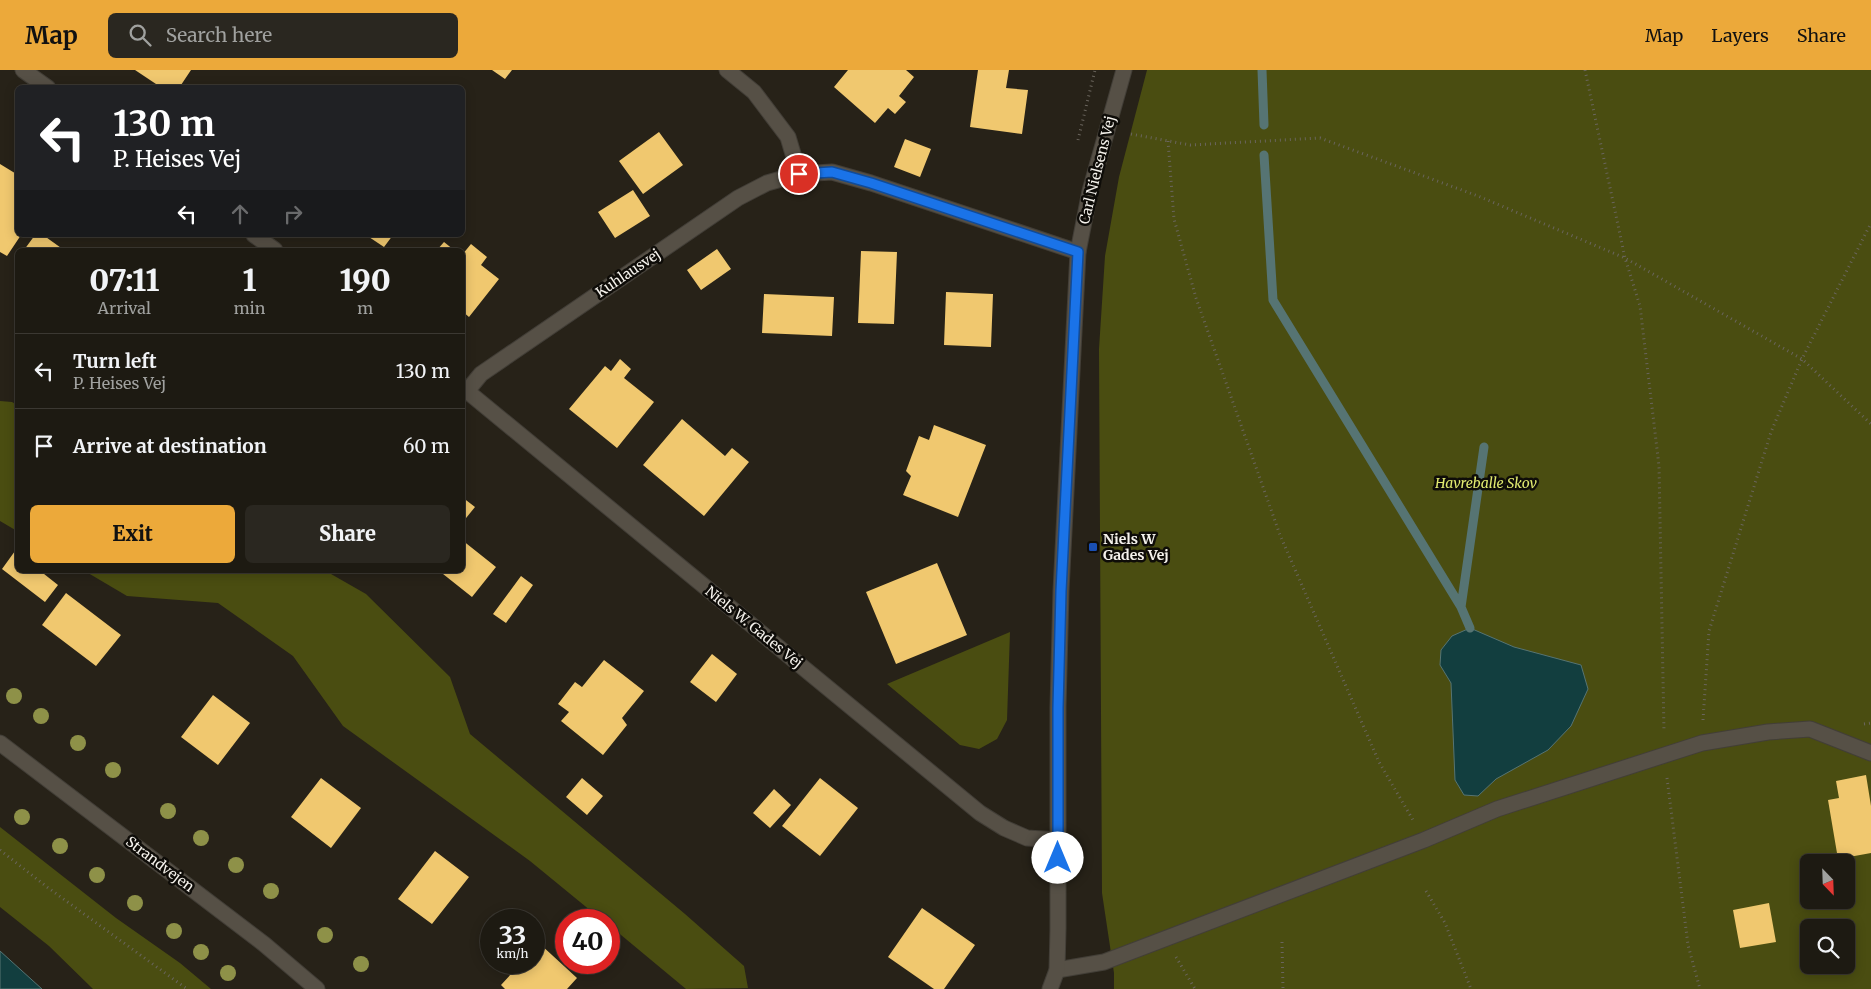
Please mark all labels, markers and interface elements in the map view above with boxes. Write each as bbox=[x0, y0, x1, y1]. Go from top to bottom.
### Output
search box bbox=[108, 13, 458, 58]
text: Map bbox=[25, 20, 78, 51]
icon: search bbox=[126, 21, 154, 49]
text: Search here bbox=[166, 23, 272, 47]
text: Map bbox=[1645, 24, 1683, 47]
text: Layers bbox=[1711, 24, 1769, 47]
text: Share bbox=[1797, 24, 1846, 47]
text: 130 m bbox=[113, 102, 215, 146]
icon: left bbox=[30, 105, 95, 170]
street label: Carl Nielsens Vej bbox=[1075, 114, 1119, 226]
text: P. Heises Vej bbox=[113, 145, 241, 173]
pin bbox=[778, 153, 820, 195]
icon: arrive bbox=[785, 160, 813, 188]
icon: left bbox=[173, 200, 201, 228]
icon: ahead bbox=[226, 200, 254, 228]
icon: right bbox=[279, 200, 307, 228]
street label: Kuhlausvej bbox=[592, 245, 664, 301]
text: 07:11 bbox=[89, 261, 159, 299]
text: 1 bbox=[242, 261, 257, 299]
text: 190 bbox=[340, 261, 391, 299]
text: Arrival bbox=[98, 298, 151, 318]
text: min bbox=[234, 298, 265, 318]
text: m bbox=[357, 298, 373, 318]
text: Turn left bbox=[73, 349, 157, 373]
icon: left bbox=[30, 357, 58, 385]
text: 130 m bbox=[396, 359, 450, 383]
text: P. Heises Vej bbox=[73, 373, 166, 393]
icon: arrive bbox=[30, 432, 58, 460]
text: Arrive at destination bbox=[73, 434, 267, 458]
text: 60 m bbox=[403, 434, 450, 458]
park label: Havreballe Skov bbox=[1434, 474, 1538, 492]
button: Exit bbox=[30, 505, 235, 563]
button: Share bbox=[245, 505, 450, 563]
place label: Niels W Gades Vej bbox=[1103, 530, 1169, 564]
marker: Niels W Gades Vej bbox=[1087, 541, 1099, 553]
street label: Niels W. Gades Vej bbox=[702, 582, 806, 672]
position arrow bbox=[1031, 831, 1083, 883]
street label: Strandvejen bbox=[122, 832, 198, 896]
north arrow bbox=[1800, 854, 1855, 909]
map controls bbox=[1800, 854, 1855, 974]
speed limit sign: 40 bbox=[555, 909, 620, 974]
text: 33 bbox=[499, 919, 526, 951]
button: search bbox=[1800, 919, 1855, 974]
text: km/h bbox=[497, 946, 528, 961]

